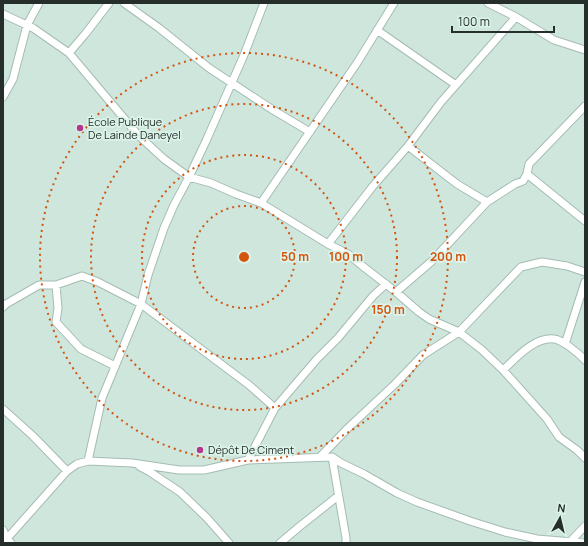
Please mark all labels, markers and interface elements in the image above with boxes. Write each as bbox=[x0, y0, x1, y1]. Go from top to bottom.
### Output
scale bar bbox=[452, 8, 554, 34]
text: 100 m bbox=[458, 13, 490, 30]
place label: École Publique De Lainde Daneyel bbox=[88, 114, 181, 142]
marker: École Publique De Lainde Daneyel bbox=[75, 123, 85, 133]
text: 50 m bbox=[281, 248, 309, 265]
text: 100 m bbox=[329, 248, 363, 265]
text: 200 m bbox=[430, 248, 466, 265]
centre of rings bbox=[237, 250, 251, 264]
text: 150 m bbox=[371, 301, 405, 318]
place label: Dépôt De Ciment bbox=[208, 442, 294, 457]
marker: Dépôt De Ciment bbox=[195, 445, 205, 455]
north arrow bbox=[540, 498, 580, 538]
text: N bbox=[557, 500, 567, 516]

